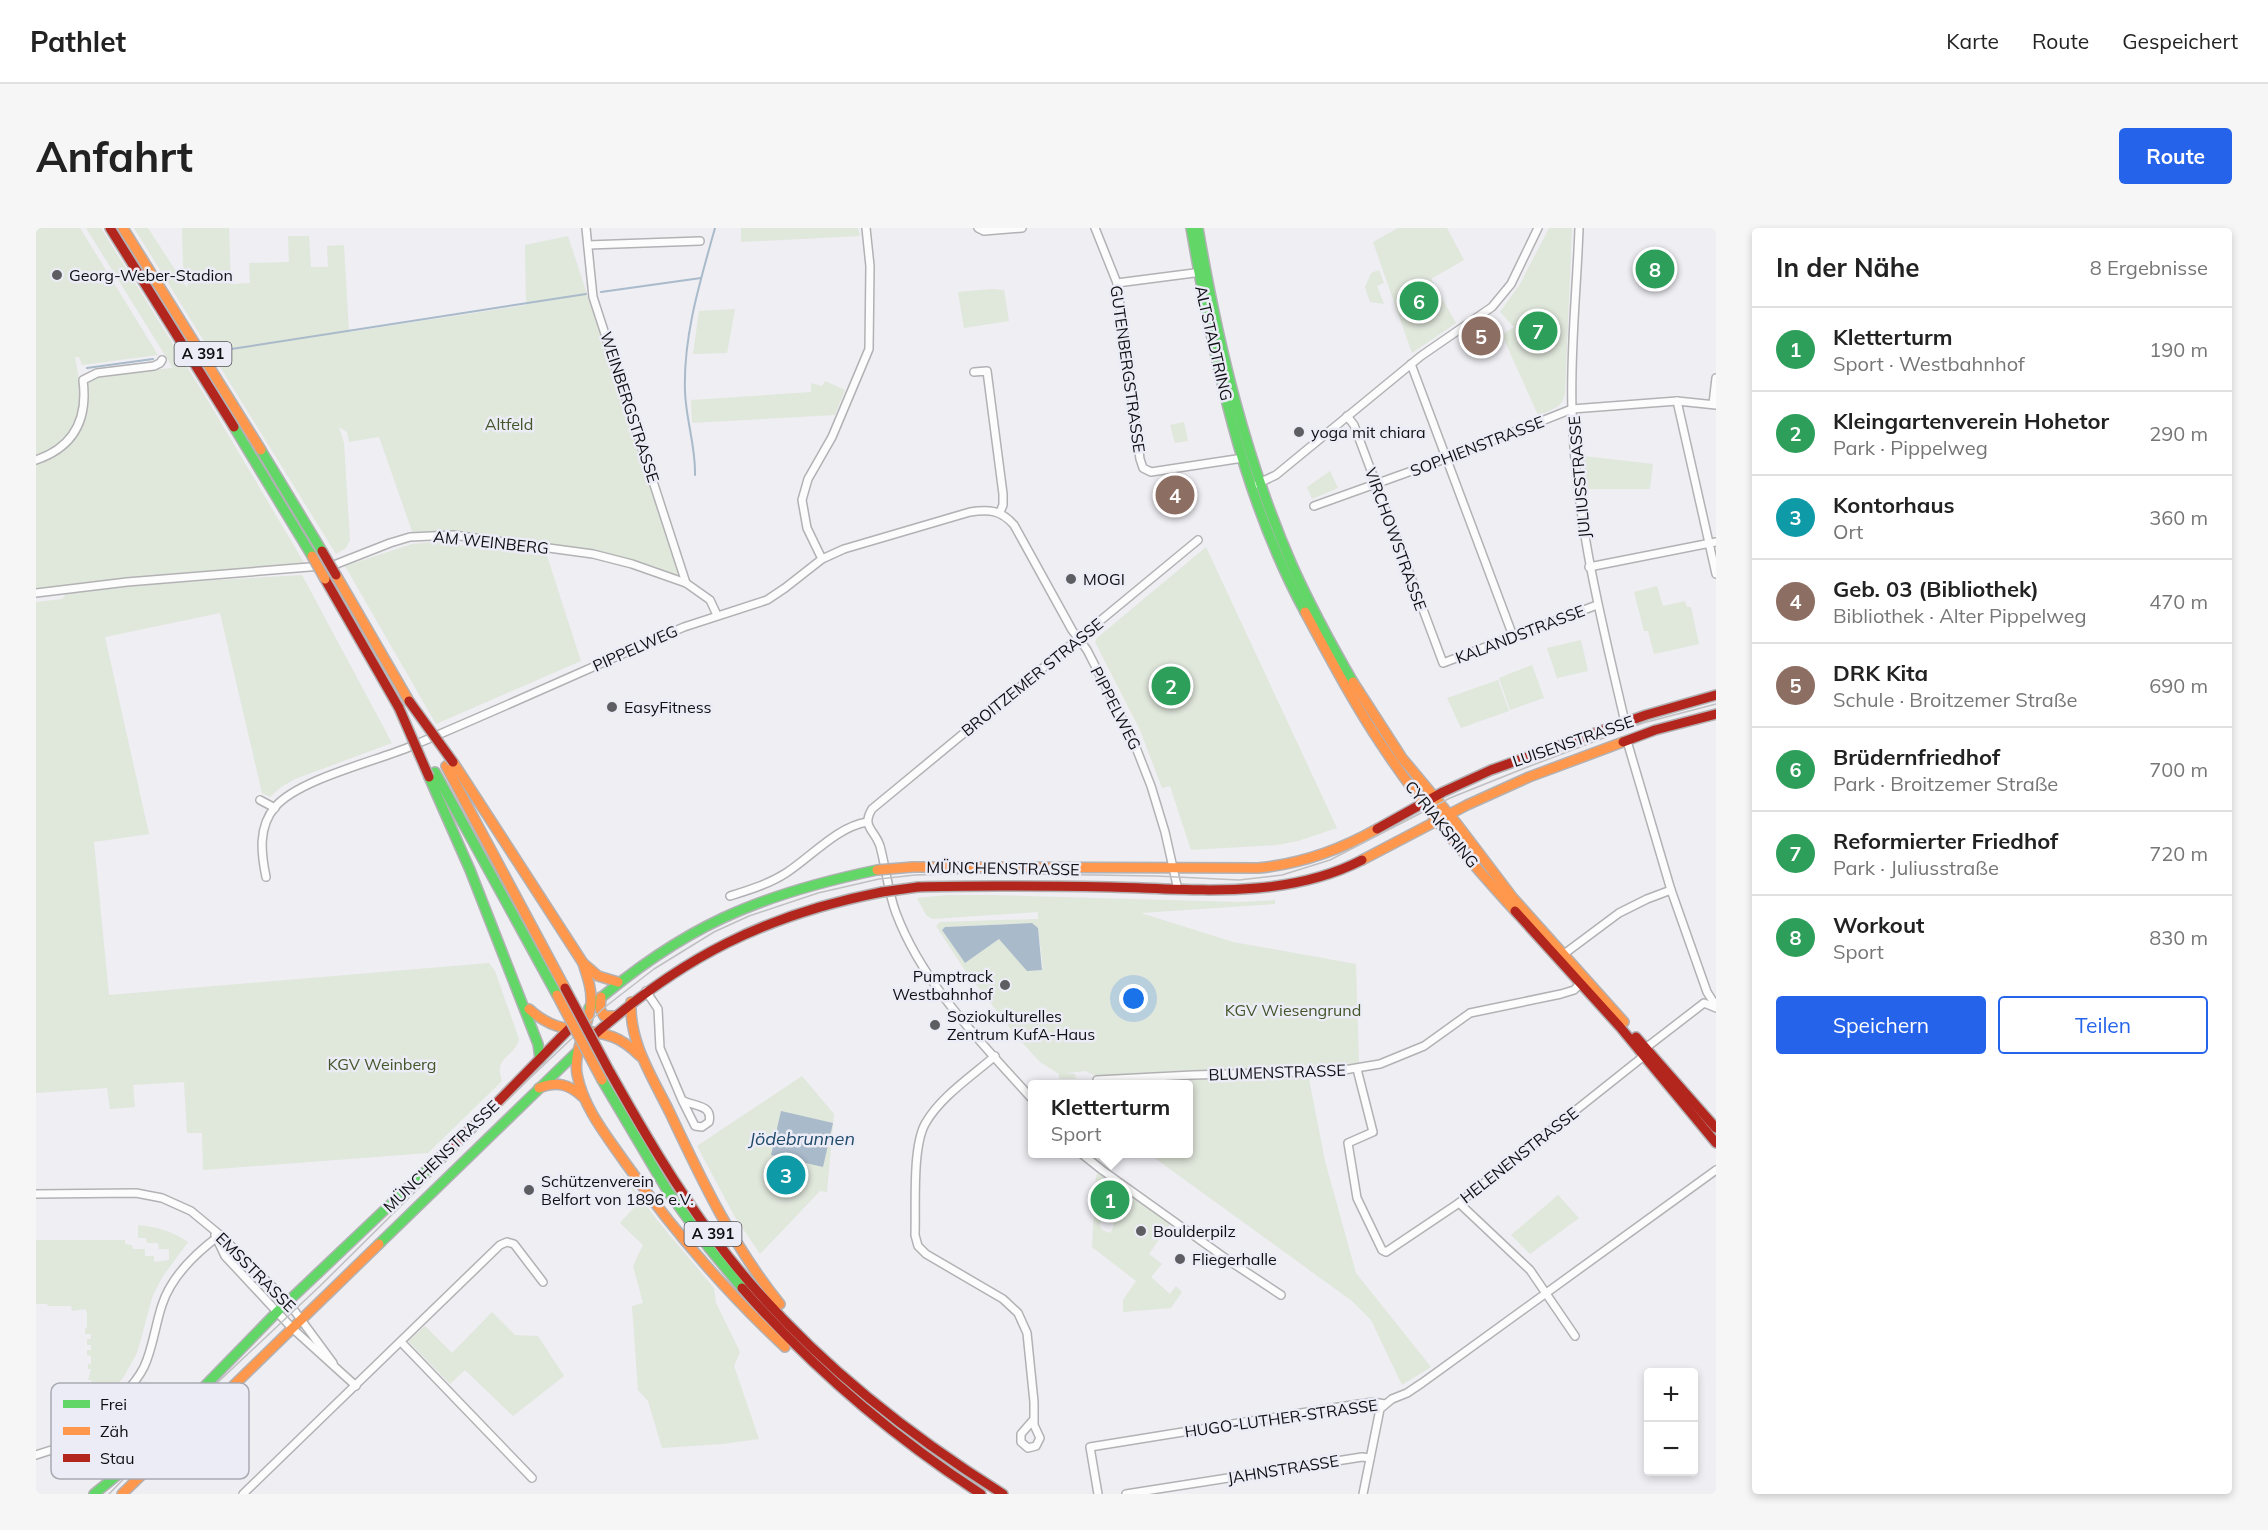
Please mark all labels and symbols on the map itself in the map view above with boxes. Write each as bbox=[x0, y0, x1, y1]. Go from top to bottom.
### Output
pin: 8 bbox=[1636, 246, 1674, 291]
place label: Georg-Weber-Stadion bbox=[69, 265, 233, 285]
marker: Georg-Weber-Stadion bbox=[50, 268, 64, 282]
pin: 6 bbox=[1400, 278, 1438, 324]
street label: GUTENBERGSTRASSE bbox=[1106, 284, 1150, 454]
street label: ALTSTADTRING bbox=[1191, 284, 1237, 402]
pin: 7 bbox=[1518, 308, 1558, 354]
pin: 5 bbox=[1462, 314, 1500, 358]
street label: WEINBERGSTRASSE bbox=[596, 329, 664, 485]
road number: A 391 bbox=[174, 342, 231, 366]
street label: SOPHIENSTRASSE bbox=[1407, 411, 1547, 481]
park label: Altfeld bbox=[485, 414, 533, 434]
street label: JULIUSSTRASSE bbox=[1564, 415, 1594, 539]
place label: yoga mit chiara bbox=[1311, 422, 1426, 442]
marker: yoga mit chiara bbox=[1292, 425, 1306, 439]
street label: VIRCHOWSTRASSE bbox=[1361, 465, 1431, 613]
pin: 4 bbox=[1156, 472, 1194, 518]
street label: AM WEINBERG bbox=[432, 526, 550, 558]
place label: MOGI bbox=[1083, 569, 1125, 589]
marker: MOGI bbox=[1064, 572, 1078, 586]
street label: KALANDSTRASSE bbox=[1453, 600, 1587, 668]
street label: BROITZEMER STRASSE bbox=[957, 614, 1107, 740]
street label: PIPPELWEG bbox=[589, 620, 681, 676]
street label: PIPPELWEG bbox=[1086, 663, 1146, 753]
pin: 2 bbox=[1152, 664, 1190, 708]
place label: EasyFitness bbox=[624, 697, 712, 717]
marker: EasyFitness bbox=[605, 700, 619, 714]
street label: LUISENSTRASSE bbox=[1510, 711, 1636, 771]
street label: CYRIAKSRING bbox=[1401, 776, 1483, 872]
street label: MÜNCHENSTRASSE bbox=[926, 857, 1080, 879]
place label: Pumptrack Westbahnhof bbox=[892, 966, 994, 1004]
marker: Pumptrack Westbahnhof bbox=[998, 978, 1012, 992]
your location bbox=[1119, 984, 1148, 1013]
park label: KGV Wiesengrund bbox=[1225, 1000, 1361, 1020]
place label: Soziokulturelles Zentrum KufA-Haus bbox=[947, 1006, 1095, 1044]
marker: Soziokulturelles Zentrum KufA-Haus bbox=[928, 1018, 942, 1032]
park label: KGV Weinberg bbox=[328, 1054, 436, 1074]
street label: BLUMENSTRASSE bbox=[1208, 1060, 1346, 1084]
street label: MÜNCHENSTRASSE bbox=[379, 1096, 503, 1216]
street label: HELENENSTRASSE bbox=[1456, 1103, 1582, 1207]
water label: Jödebrunnen bbox=[747, 1127, 855, 1150]
pin: 3 bbox=[766, 1152, 806, 1198]
place label: Schützenverein Belfort von 1896 e.V. bbox=[541, 1171, 694, 1209]
pin: 1 bbox=[1090, 1178, 1130, 1222]
marker: Schützenverein Belfort von 1896 e.V. bbox=[522, 1183, 536, 1197]
place label: Boulderpilz bbox=[1153, 1221, 1236, 1241]
road number: A 391 bbox=[684, 1222, 742, 1246]
marker: Boulderpilz bbox=[1134, 1224, 1148, 1238]
street label: EMSSTRASSE bbox=[212, 1228, 300, 1316]
place label: Fliegerhalle bbox=[1192, 1249, 1277, 1269]
marker: Fliegerhalle bbox=[1173, 1252, 1187, 1266]
legend bbox=[51, 1383, 249, 1479]
text: Frei bbox=[100, 1394, 127, 1414]
street label: HUGO-LUTHER-STRASSE bbox=[1183, 1395, 1379, 1441]
text: Zäh bbox=[100, 1421, 129, 1441]
text: Stau bbox=[100, 1448, 134, 1468]
street label: JAHNSTRASSE bbox=[1226, 1450, 1340, 1488]

